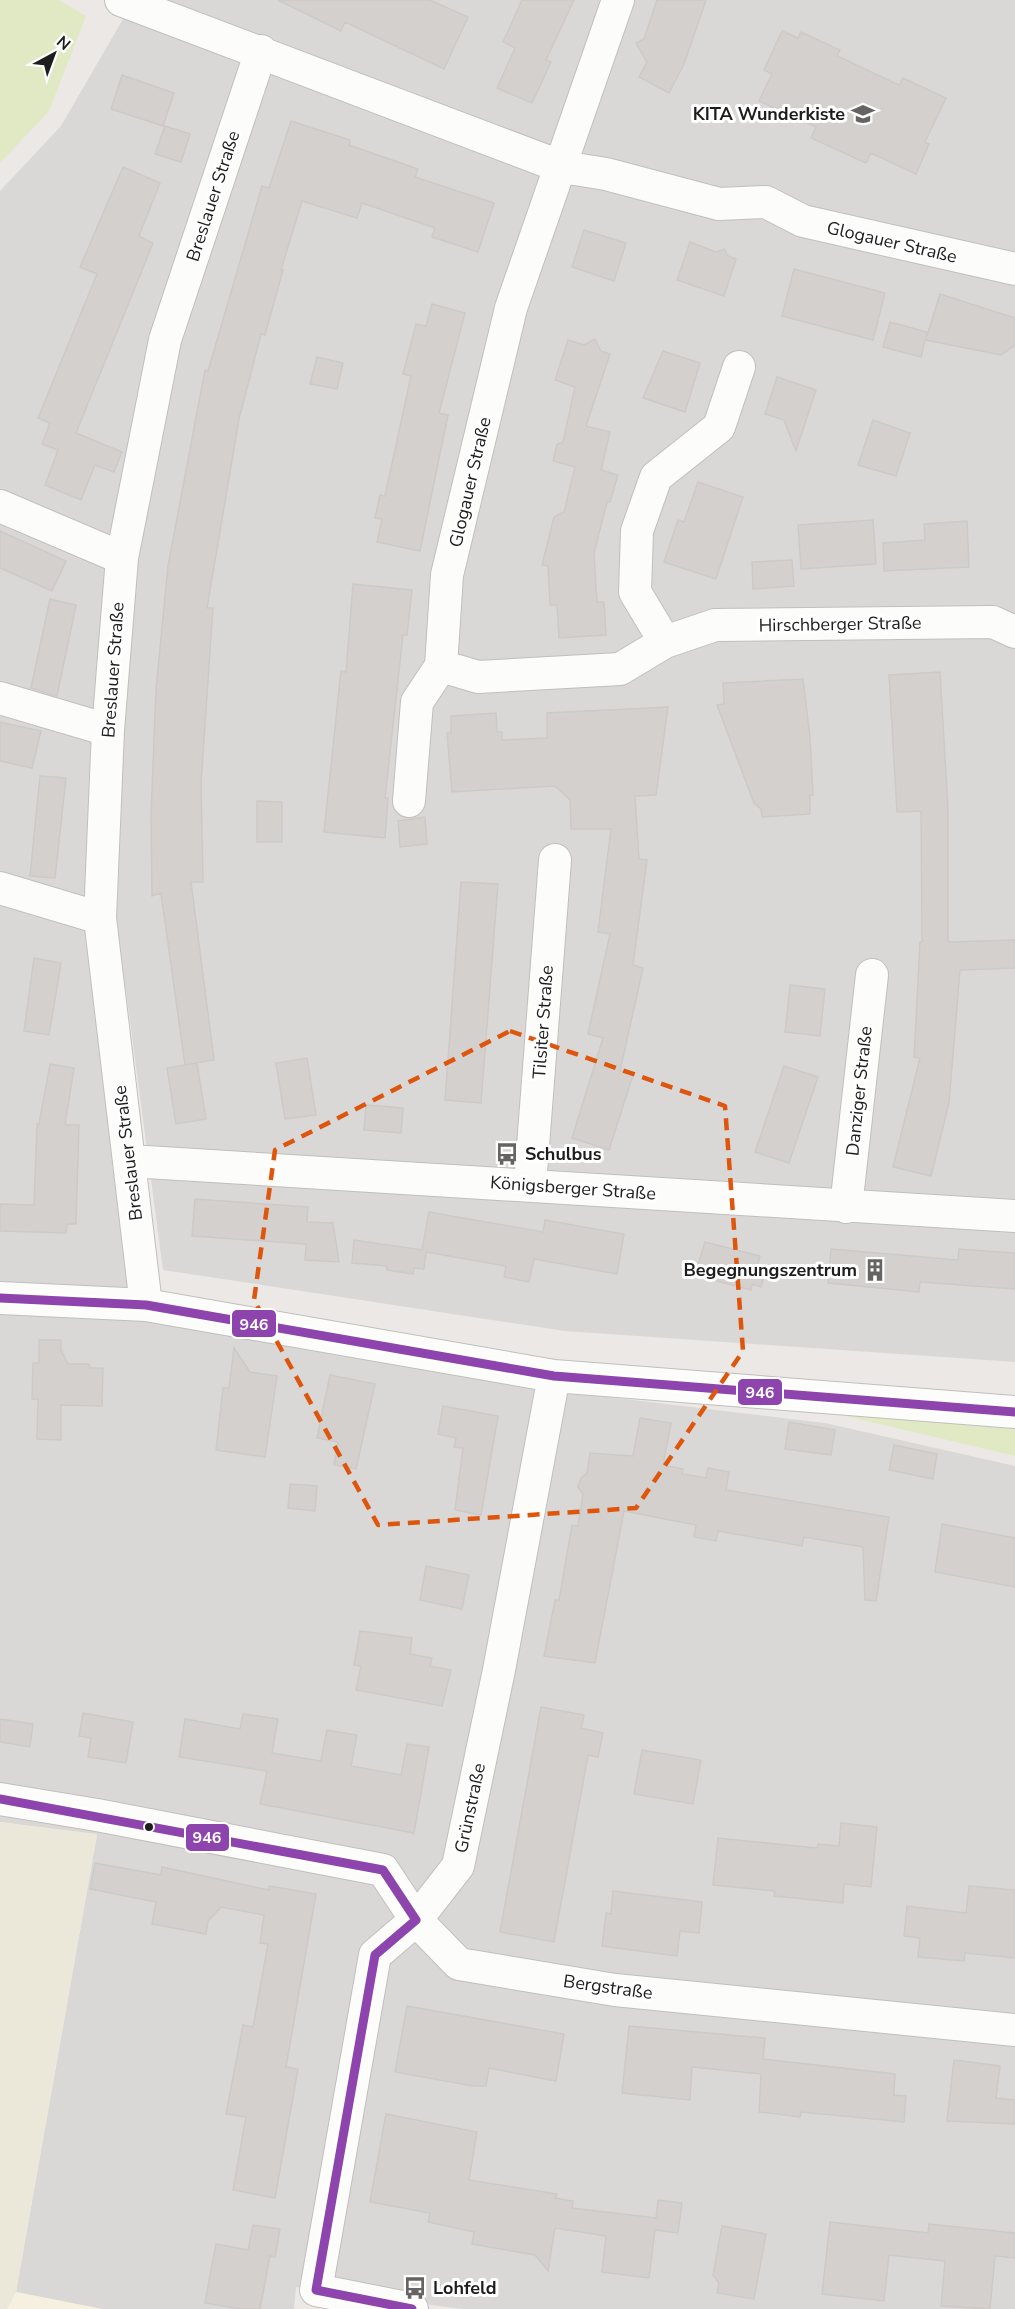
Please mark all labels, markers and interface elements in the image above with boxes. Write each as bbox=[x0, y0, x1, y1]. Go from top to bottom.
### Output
north arrow bbox=[24, 24, 84, 84]
text: N bbox=[51, 31, 75, 56]
school or university icon: KITA Wunderkiste bbox=[850, 101, 876, 127]
place label: KITA Wunderkiste bbox=[693, 102, 845, 126]
street label: Breslauer Straße bbox=[181, 128, 245, 264]
street label: Glogauer Straße bbox=[824, 215, 960, 269]
street label: Glogauer Straße bbox=[443, 414, 497, 550]
street label: Breslauer Straße bbox=[96, 601, 130, 739]
street label: Hirschberger Straße bbox=[758, 611, 922, 637]
street label: Tilsiter Straße bbox=[527, 964, 559, 1080]
street label: Danziger Straße bbox=[840, 1025, 878, 1157]
street label: Breslauer Straße bbox=[108, 1084, 148, 1222]
bus stop icon: Schulbus bbox=[494, 1141, 520, 1167]
place label: Schulbus bbox=[525, 1142, 602, 1166]
street label: Königsberger Straße bbox=[489, 1170, 657, 1206]
building icon: Begegnungszentrum bbox=[862, 1257, 888, 1283]
place label: Begegnungszentrum bbox=[683, 1258, 857, 1282]
line badge: 946 bbox=[231, 1309, 277, 1338]
text: 946 bbox=[240, 1314, 268, 1336]
line badge: 946 bbox=[737, 1378, 783, 1406]
text: 946 bbox=[746, 1382, 774, 1404]
street label: Grünstraße bbox=[449, 1761, 491, 1855]
unlabelled marker bbox=[143, 1821, 155, 1833]
line badge: 946 bbox=[185, 1823, 230, 1852]
text: 946 bbox=[193, 1827, 221, 1849]
street label: Bergstraße bbox=[562, 1969, 654, 2005]
bus stop icon: Lohfeld bbox=[402, 2275, 428, 2301]
place label: Lohfeld bbox=[433, 2276, 496, 2300]

